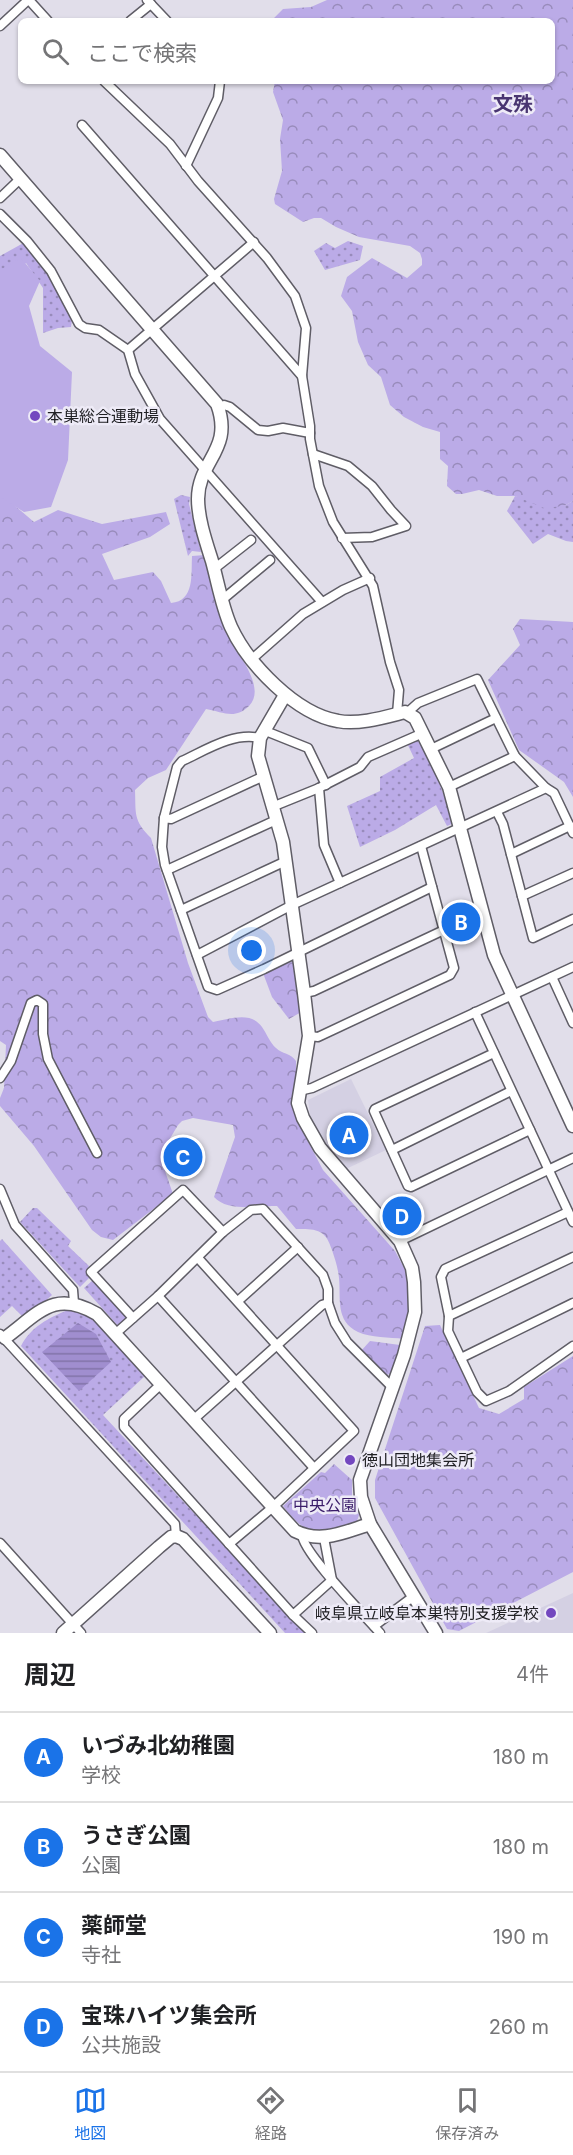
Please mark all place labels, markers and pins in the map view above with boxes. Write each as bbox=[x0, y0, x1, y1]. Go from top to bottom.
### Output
place label: 本巣総合運動場 bbox=[47, 406, 159, 426]
marker: 本巣総合運動場 bbox=[28, 409, 42, 423]
pin: B bbox=[442, 900, 480, 944]
pin: A bbox=[330, 1112, 368, 1158]
pin: C bbox=[164, 1134, 202, 1180]
pin: D bbox=[382, 1194, 422, 1238]
place label: 徳山団地集会所 bbox=[362, 1450, 474, 1470]
marker: 徳山団地集会所 bbox=[343, 1453, 357, 1467]
place label: 岐阜県立岐阜本巣特別支援学校 bbox=[315, 1603, 539, 1623]
marker: 岐阜県立岐阜本巣特別支援学校 bbox=[544, 1606, 558, 1620]

